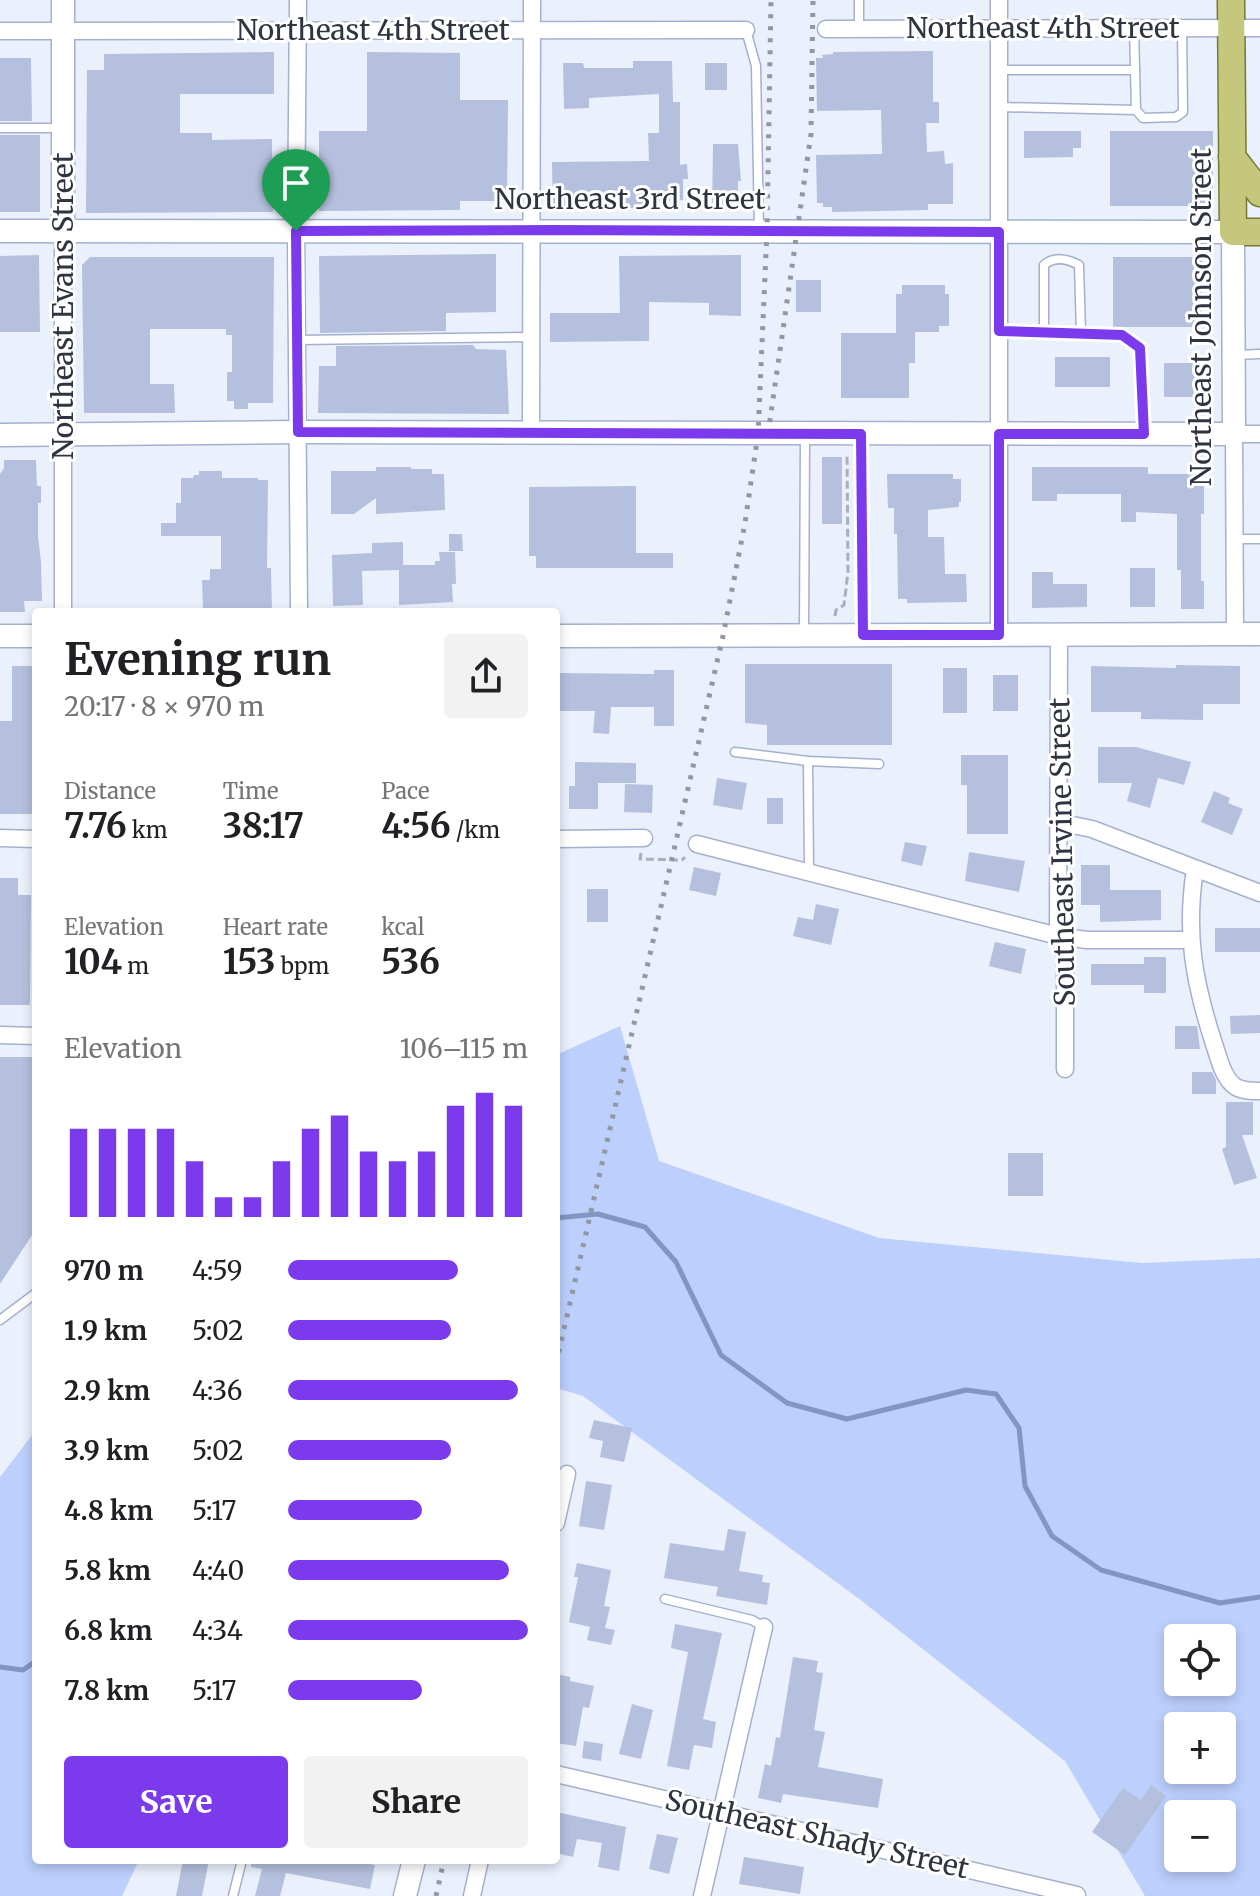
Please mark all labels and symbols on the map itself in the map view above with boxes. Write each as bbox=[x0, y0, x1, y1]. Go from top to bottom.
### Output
street label: Northeast 4th Street bbox=[906, 10, 1180, 46]
street label: Northeast 4th Street bbox=[236, 12, 510, 48]
street label: Northeast Johnson Street bbox=[1183, 148, 1219, 486]
pin bbox=[262, 149, 330, 231]
street label: Northeast Evans Street bbox=[45, 152, 81, 460]
street label: Northeast 3rd Street bbox=[494, 181, 766, 217]
street label: Southeast Irvine Street bbox=[1041, 697, 1083, 1007]
street label: Southeast Shady Street bbox=[662, 1782, 972, 1886]

